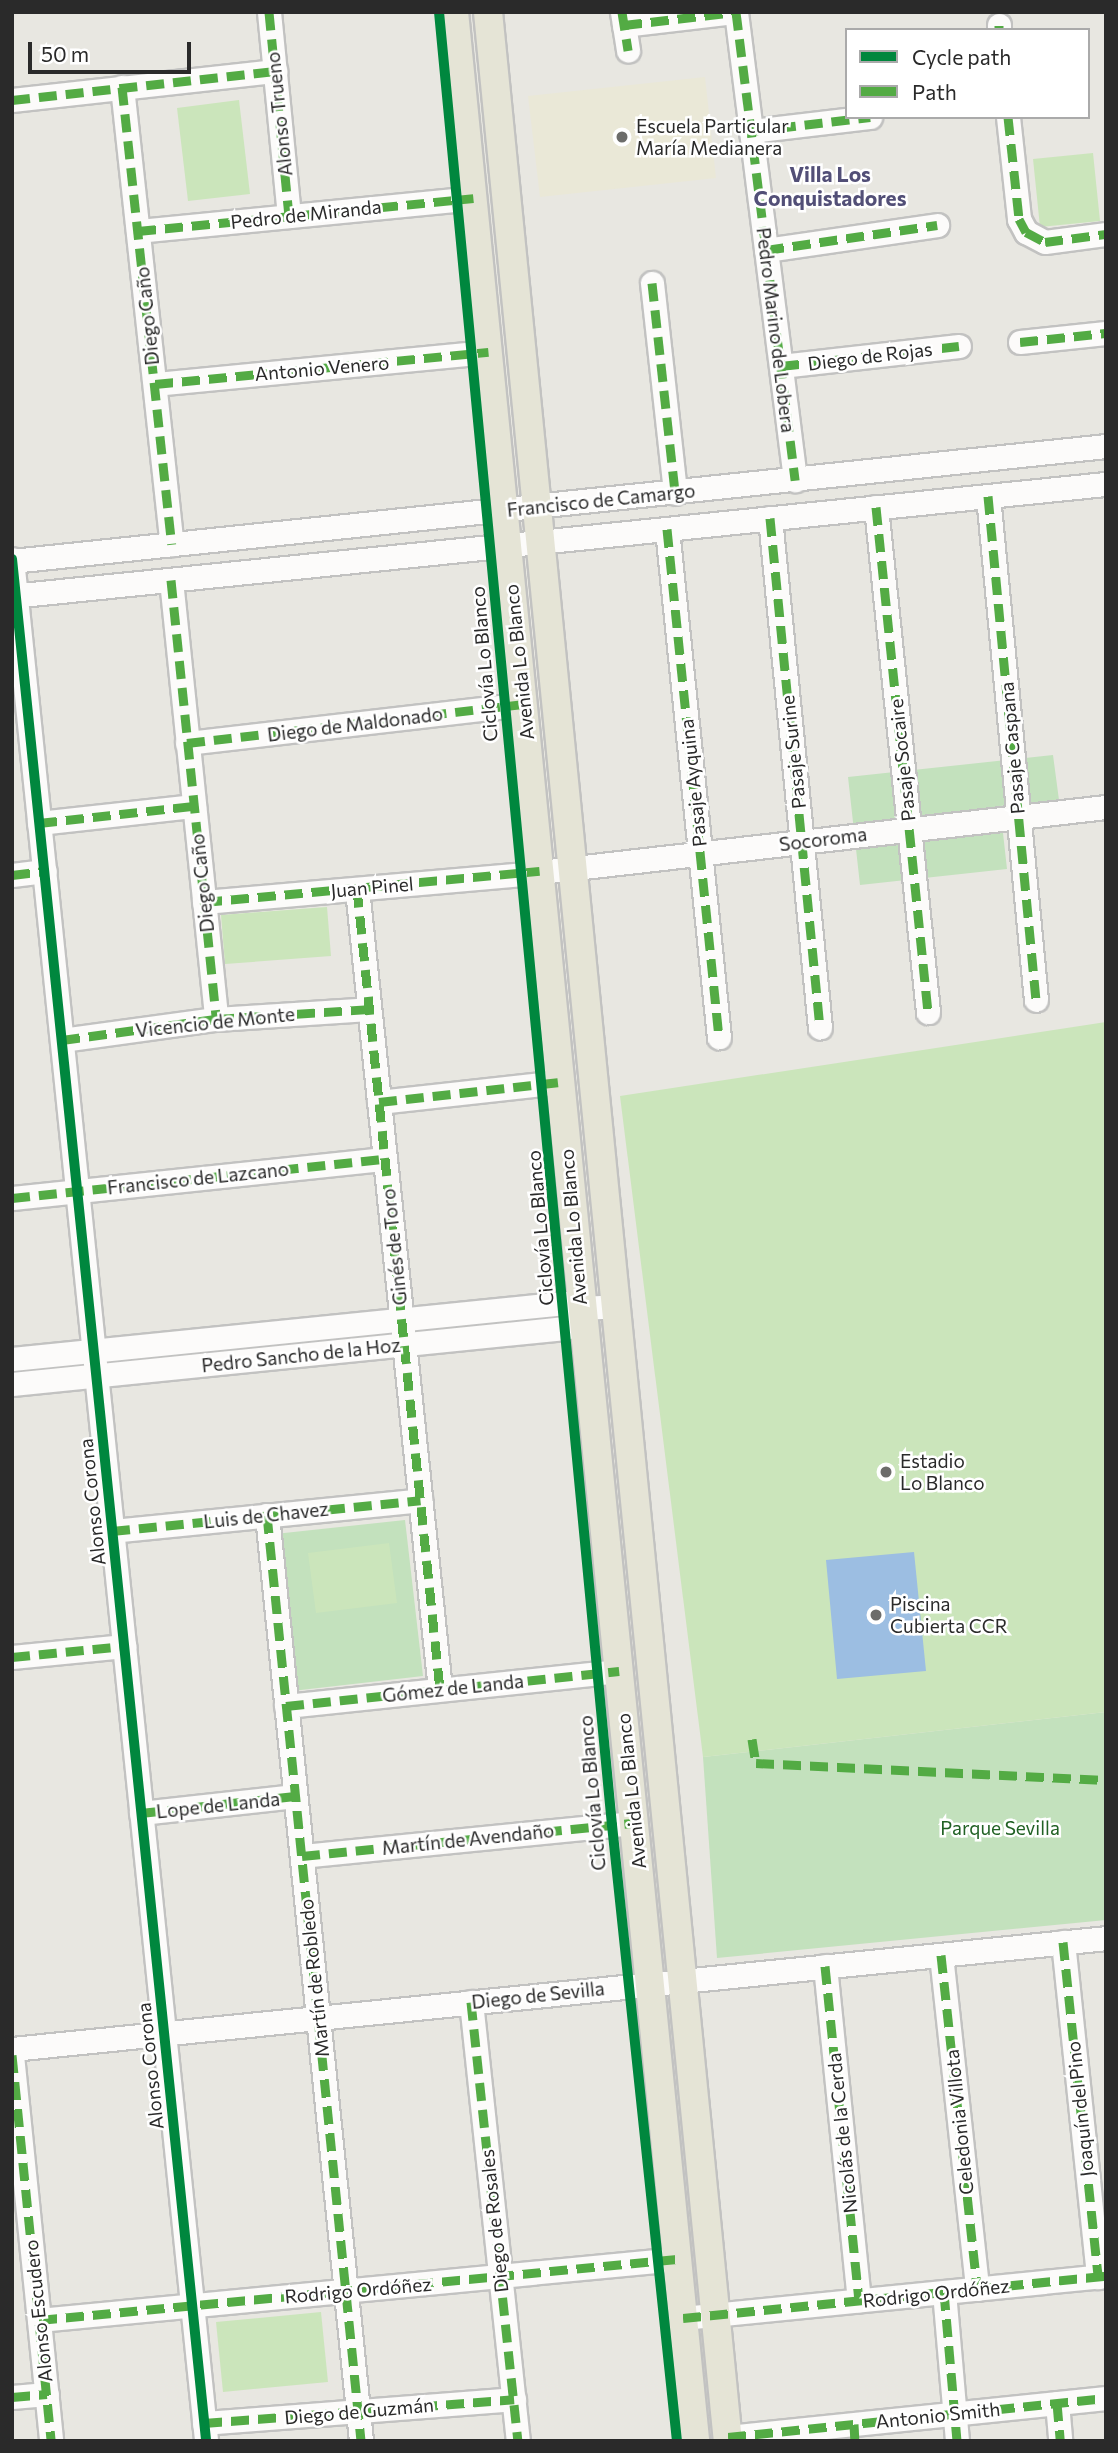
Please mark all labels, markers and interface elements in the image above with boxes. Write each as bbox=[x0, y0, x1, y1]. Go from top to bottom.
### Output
scale bar bbox=[32, 28, 194, 72]
legend bbox=[845, 28, 1090, 119]
text: 50 m bbox=[41, 41, 89, 66]
text: Cycle path bbox=[912, 44, 1011, 69]
street label: Alonso Trueno bbox=[261, 51, 297, 177]
text: Path bbox=[912, 79, 957, 104]
place label: Escuela Particular María Medianera bbox=[636, 115, 789, 159]
marker: Escuela Particular María Medianera bbox=[614, 129, 630, 145]
district label: Villa Los Conquistadores bbox=[754, 161, 906, 211]
street label: Pedro de Miranda bbox=[229, 195, 383, 233]
street label: Pedro Marino de Lobera bbox=[752, 226, 800, 434]
street label: Diego Caño bbox=[130, 265, 164, 367]
street label: Diego de Rojas bbox=[806, 337, 934, 375]
street label: Antonio Venero bbox=[254, 351, 390, 385]
street label: Francisco de Camargo bbox=[506, 479, 696, 521]
street label: Avenida Lo Blanco bbox=[499, 583, 539, 741]
street label: Ciclovía Lo Blanco bbox=[466, 585, 502, 743]
street label: Pasaje Caspana bbox=[995, 681, 1029, 815]
street label: Pasaje Surine bbox=[776, 694, 810, 810]
street label: Pasaje Socaire bbox=[884, 698, 920, 822]
street label: Diego de Maldonado bbox=[266, 702, 444, 746]
street label: Pasaje Ayquina bbox=[675, 718, 711, 848]
street label: Socoroma bbox=[778, 822, 868, 856]
street label: Diego Caño bbox=[185, 832, 219, 934]
street label: Juan Pinel bbox=[330, 872, 414, 902]
street label: Vicencio de Monte bbox=[134, 1002, 296, 1042]
street label: Avenida Lo Blanco bbox=[555, 1148, 591, 1306]
street label: Ciclovía Lo Blanco bbox=[522, 1149, 558, 1307]
street label: Francisco de Lazcano bbox=[106, 1157, 290, 1199]
street label: Ginés de Toro bbox=[377, 1187, 411, 1307]
street label: Pedro Sancho de la Hoz bbox=[200, 1333, 402, 1377]
street label: Alonso Corona bbox=[74, 1437, 110, 1567]
place label: Estadio Lo Blanco bbox=[900, 1450, 985, 1494]
marker: Estadio Lo Blanco bbox=[878, 1464, 894, 1480]
street label: Luis de Chavez bbox=[202, 1497, 330, 1533]
place label: Piscina Cubierta CCR bbox=[890, 1593, 1007, 1637]
marker: Piscina Cubierta CCR bbox=[868, 1607, 884, 1623]
street label: Gómez de Landa bbox=[381, 1669, 525, 1707]
street label: Avenida Lo Blanco bbox=[611, 1712, 651, 1870]
street label: Ciclovía Lo Blanco bbox=[574, 1714, 610, 1872]
street label: Lope de Landa bbox=[155, 1787, 281, 1823]
park label: Parque Sevilla bbox=[940, 1817, 1060, 1839]
street label: Martín de Avendaño bbox=[381, 1819, 555, 1859]
street label: Martín de Robledo bbox=[294, 1898, 334, 2058]
street label: Diego de Sevilla bbox=[470, 1977, 606, 2013]
street label: Alonso Corona bbox=[132, 2001, 168, 2131]
street label: Joaquín del Pino bbox=[1062, 2040, 1098, 2178]
street label: Celedonia Villota bbox=[940, 2048, 978, 2196]
street label: Nicolás de la Cerda bbox=[822, 2052, 862, 2214]
street label: Diego de Rosales bbox=[475, 2148, 513, 2294]
street label: Alonso Escudero bbox=[19, 2239, 57, 2383]
street label: Rodrigo Ordóñez bbox=[284, 2272, 432, 2308]
street label: Rodrigo Ordóñez bbox=[861, 2274, 1011, 2312]
street label: Diego de Guzmán bbox=[283, 2393, 435, 2429]
street label: Antonio Smith bbox=[875, 2397, 1001, 2433]

